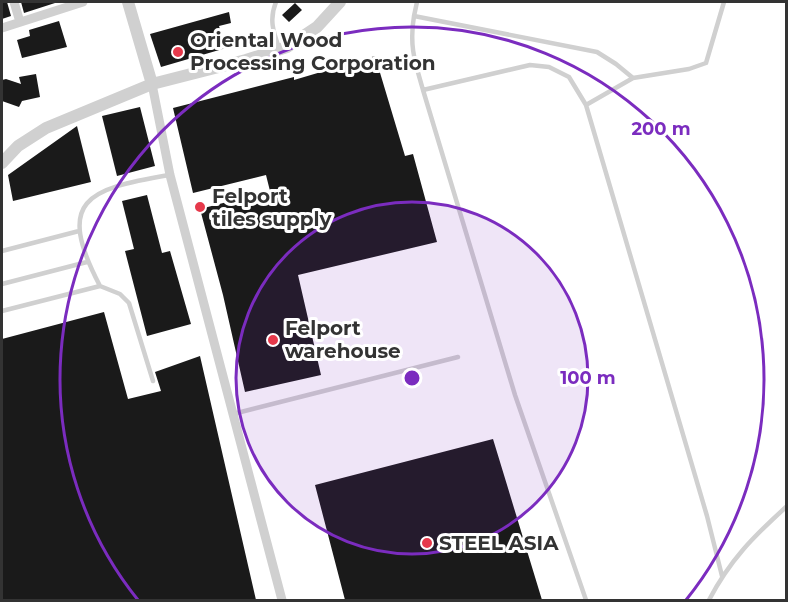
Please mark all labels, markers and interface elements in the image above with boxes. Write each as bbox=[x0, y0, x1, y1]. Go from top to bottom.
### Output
place label: Oriental Wood Processing Corporation bbox=[190, 28, 436, 75]
marker: Oriental Wood Processing Corporation bbox=[171, 45, 185, 59]
text: 200 m bbox=[631, 118, 691, 140]
place label: Felport tiles supply bbox=[212, 184, 333, 231]
marker: Felport tiles supply bbox=[193, 200, 207, 214]
place label: Felport warehouse bbox=[285, 316, 401, 363]
marker: Felport warehouse bbox=[266, 333, 280, 347]
text: 100 m bbox=[560, 367, 616, 389]
centre of rings bbox=[402, 368, 422, 388]
place label: STEEL ASIA bbox=[439, 531, 559, 555]
marker: STEEL ASIA bbox=[420, 536, 434, 550]

